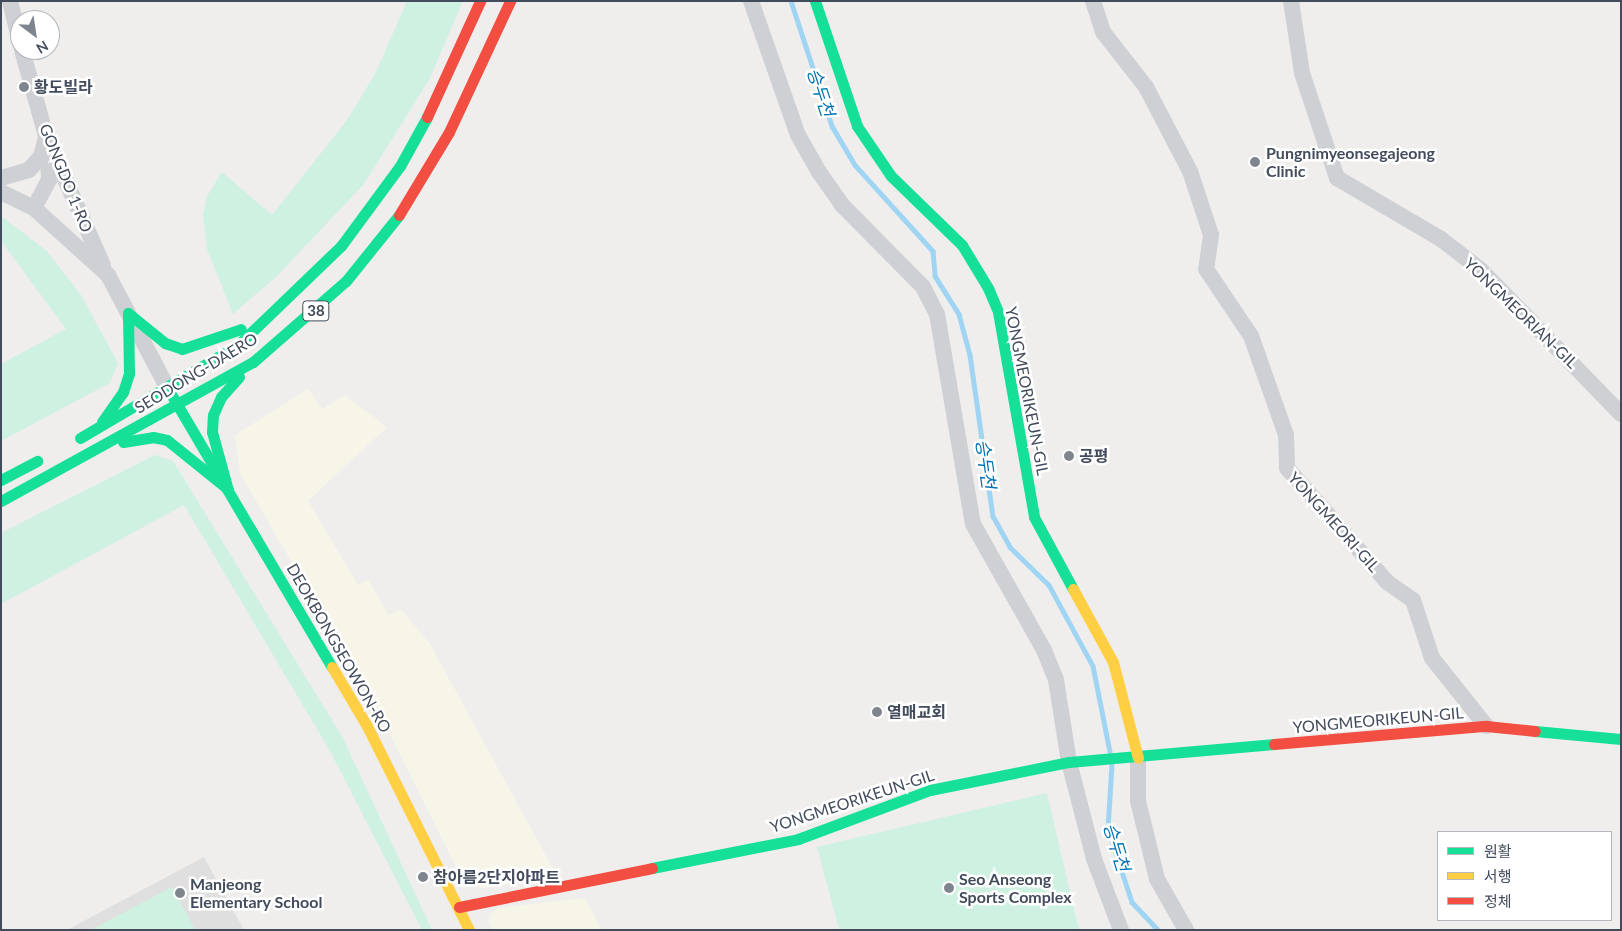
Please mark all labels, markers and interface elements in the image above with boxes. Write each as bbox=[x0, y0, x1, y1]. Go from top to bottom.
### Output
north arrow bbox=[10, 10, 60, 60]
text: N bbox=[33, 37, 51, 57]
water label: 승두천 bbox=[803, 65, 839, 119]
place label: 황도빌라 bbox=[34, 77, 93, 97]
marker: 황도빌라 bbox=[18, 81, 30, 93]
street label: GONGDO 1-RO bbox=[35, 121, 97, 235]
place label: Pungnimyeonsegajeong Clinic bbox=[1266, 143, 1435, 181]
marker: Pungnimyeonsegajeong Clinic bbox=[1248, 155, 1262, 169]
street label: YONGMEORIAN-GIL bbox=[1460, 254, 1582, 372]
road number: 38 bbox=[302, 298, 330, 324]
street label: YONGMEORIKEUN-GIL bbox=[1001, 305, 1053, 477]
street label: SEODONG-DAERO bbox=[131, 329, 261, 417]
water label: 승두천 bbox=[972, 438, 1000, 490]
place label: 공평 bbox=[1079, 446, 1108, 466]
marker: 공평 bbox=[1063, 450, 1075, 462]
street label: YONGMEORI-GIL bbox=[1284, 468, 1384, 576]
street label: DEOKBONGSEOWON-RO bbox=[283, 560, 395, 736]
place label: 열매교회 bbox=[887, 702, 946, 722]
street label: YONGMEORIKEUN-GIL bbox=[1292, 703, 1464, 737]
marker: 열매교회 bbox=[871, 706, 883, 718]
street label: YONGMEORIKEUN-GIL bbox=[768, 765, 936, 837]
water label: 승두천 bbox=[1099, 820, 1135, 874]
legend bbox=[1437, 831, 1612, 921]
text: 원활 bbox=[1484, 842, 1512, 860]
place label: 참아름2단지아파트 bbox=[433, 867, 560, 887]
text: 서행 bbox=[1484, 867, 1512, 885]
place label: Seo Anseong Sports Complex bbox=[959, 869, 1072, 907]
marker: 참아름2단지아파트 bbox=[417, 871, 429, 883]
place label: Manjeong Elementary School bbox=[190, 874, 323, 912]
marker: Seo Anseong Sports Complex bbox=[943, 882, 955, 894]
marker: Manjeong Elementary School bbox=[174, 887, 186, 899]
text: 정체 bbox=[1484, 892, 1512, 910]

